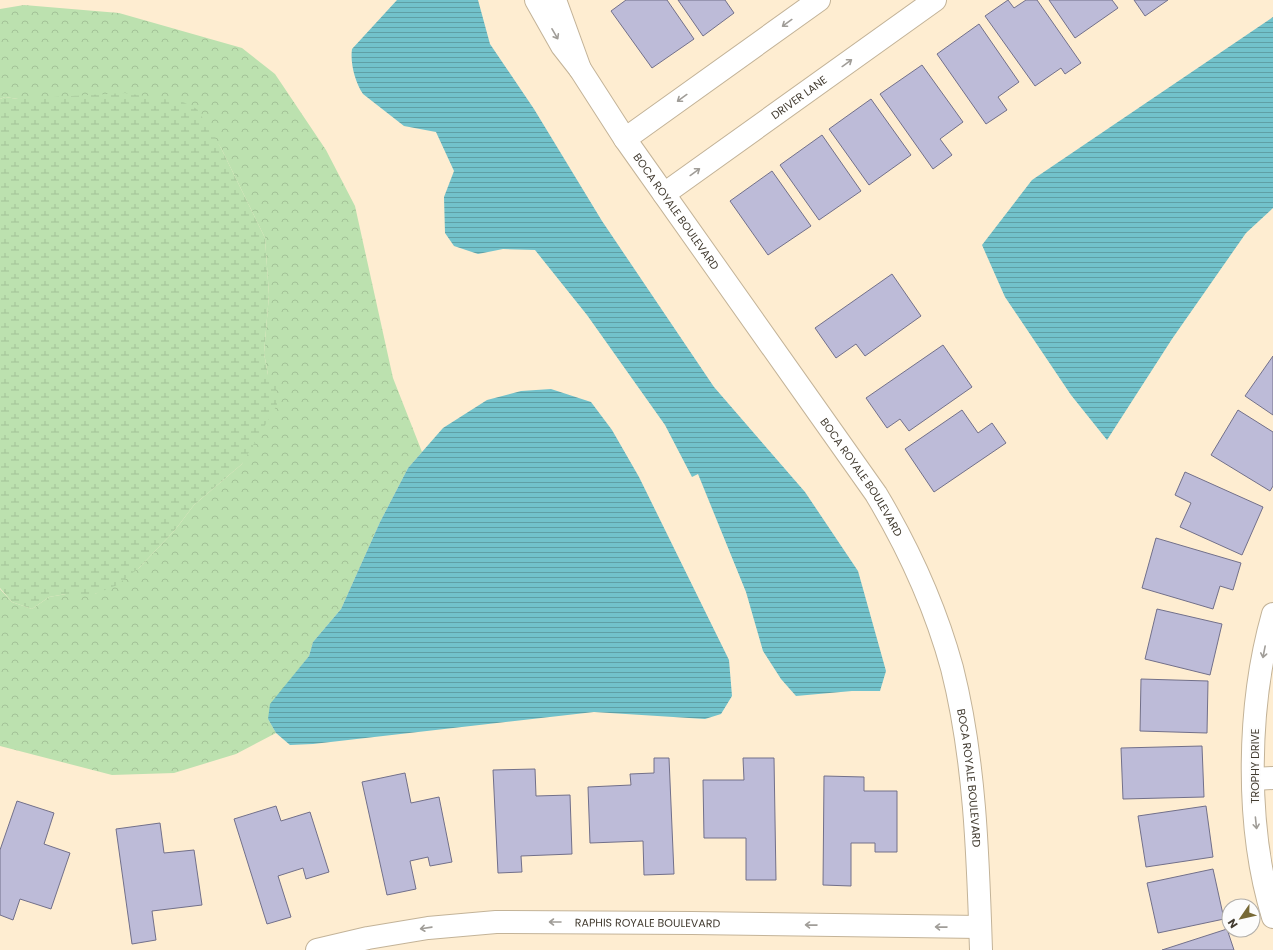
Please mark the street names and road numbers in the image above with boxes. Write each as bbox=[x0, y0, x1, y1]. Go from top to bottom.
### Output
street label: DRIVER LANE bbox=[768, 72, 830, 123]
street label: BOCA ROYALE BOULEVARD bbox=[629, 150, 723, 273]
street label: BOCA ROYALE BOULEVARD bbox=[817, 414, 907, 540]
street label: BOCA ROYALE BOULEVARD bbox=[953, 707, 985, 848]
street label: TROPHY DRIVE bbox=[1247, 729, 1263, 803]
street label: RAPHIS ROYALE BOULEVARD bbox=[575, 914, 721, 931]

